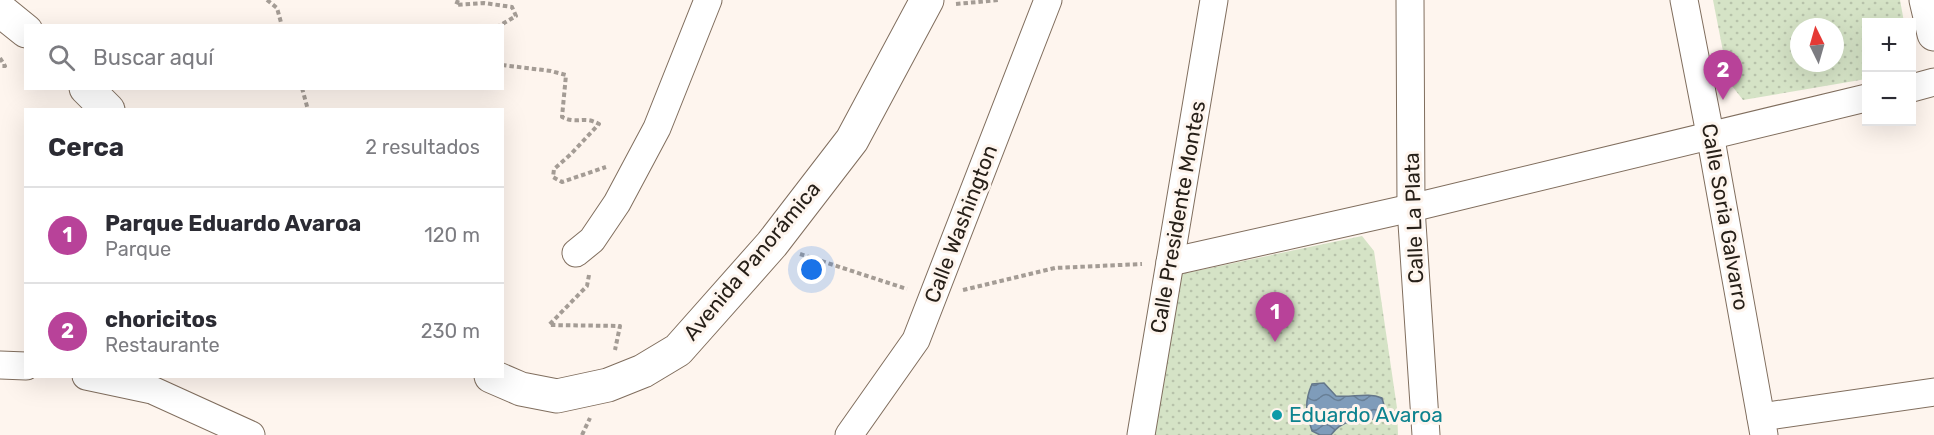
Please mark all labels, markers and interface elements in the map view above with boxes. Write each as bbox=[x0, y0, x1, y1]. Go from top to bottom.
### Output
north arrow bbox=[1790, 18, 1844, 72]
map controls bbox=[1862, 18, 1916, 126]
button: + bbox=[1862, 18, 1916, 72]
search box bbox=[24, 24, 504, 90]
icon: search bbox=[45, 41, 78, 74]
text: Buscar aquí bbox=[93, 44, 214, 71]
pin: 2 bbox=[1704, 51, 1742, 100]
button: − bbox=[1862, 72, 1916, 126]
street label: Calle Presidente Montes bbox=[1145, 99, 1210, 335]
street label: Calle Soria Galvarro bbox=[1697, 122, 1754, 312]
text: Cerca bbox=[48, 132, 124, 163]
text: 2 resultados bbox=[365, 135, 480, 159]
street label: Calle Washington bbox=[919, 141, 1002, 306]
street label: Calle La Plata bbox=[1399, 152, 1428, 284]
street label: Avenida Panorámica bbox=[678, 176, 825, 345]
text: Parque Eduardo Avaroa bbox=[105, 210, 361, 237]
text: 1 bbox=[63, 223, 72, 247]
text: 120 m bbox=[424, 223, 480, 247]
text: Parque bbox=[105, 237, 171, 261]
your location bbox=[797, 255, 826, 284]
pin: 1 bbox=[1256, 292, 1294, 342]
text: choricitos bbox=[105, 306, 217, 333]
text: 2 bbox=[61, 319, 74, 343]
text: 230 m bbox=[421, 319, 480, 343]
text: Restaurante bbox=[105, 333, 220, 357]
place label: Eduardo Avaroa bbox=[1289, 402, 1443, 427]
marker: Eduardo Avaroa bbox=[1270, 408, 1284, 422]

